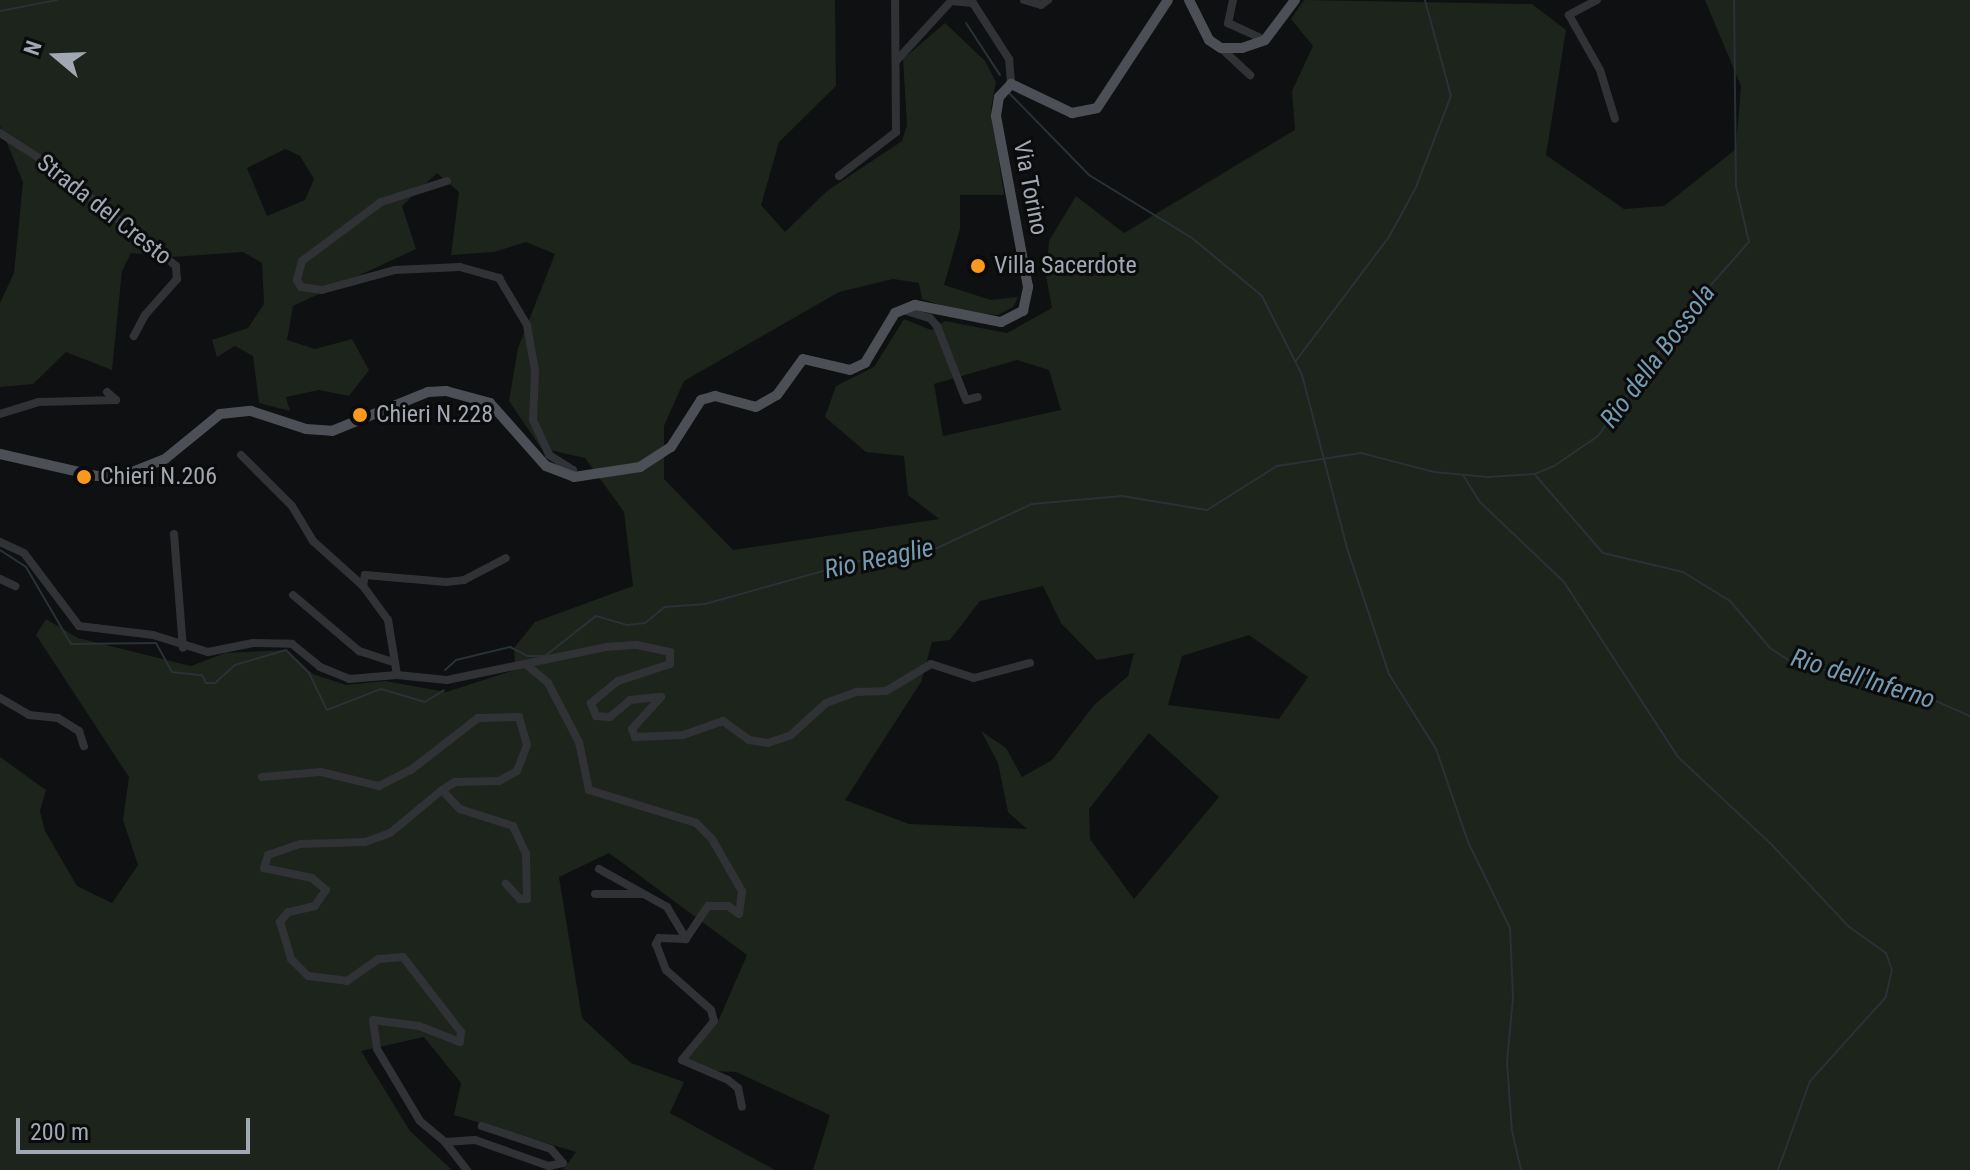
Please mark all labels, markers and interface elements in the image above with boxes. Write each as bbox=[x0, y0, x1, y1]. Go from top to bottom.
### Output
north arrow bbox=[16, 16, 96, 96]
text: N bbox=[19, 38, 47, 58]
street label: Via Torino bbox=[1007, 138, 1053, 238]
street label: Strada del Cresto bbox=[31, 149, 177, 271]
place label: Villa Sacerdote bbox=[994, 252, 1137, 280]
marker: Villa Sacerdote bbox=[969, 257, 987, 275]
water label: Rio della Bossola bbox=[1594, 278, 1722, 434]
place label: Chieri N.228 bbox=[376, 401, 493, 429]
marker: Chieri N.228 bbox=[351, 406, 369, 424]
place label: Chieri N.206 bbox=[100, 463, 217, 491]
marker: Chieri N.206 bbox=[75, 468, 93, 486]
water label: Rio Reaglie bbox=[822, 532, 936, 586]
water label: Rio dell'Inferno bbox=[1787, 642, 1939, 716]
scale bar bbox=[20, 1102, 254, 1152]
text: 200 m bbox=[30, 1118, 89, 1146]

